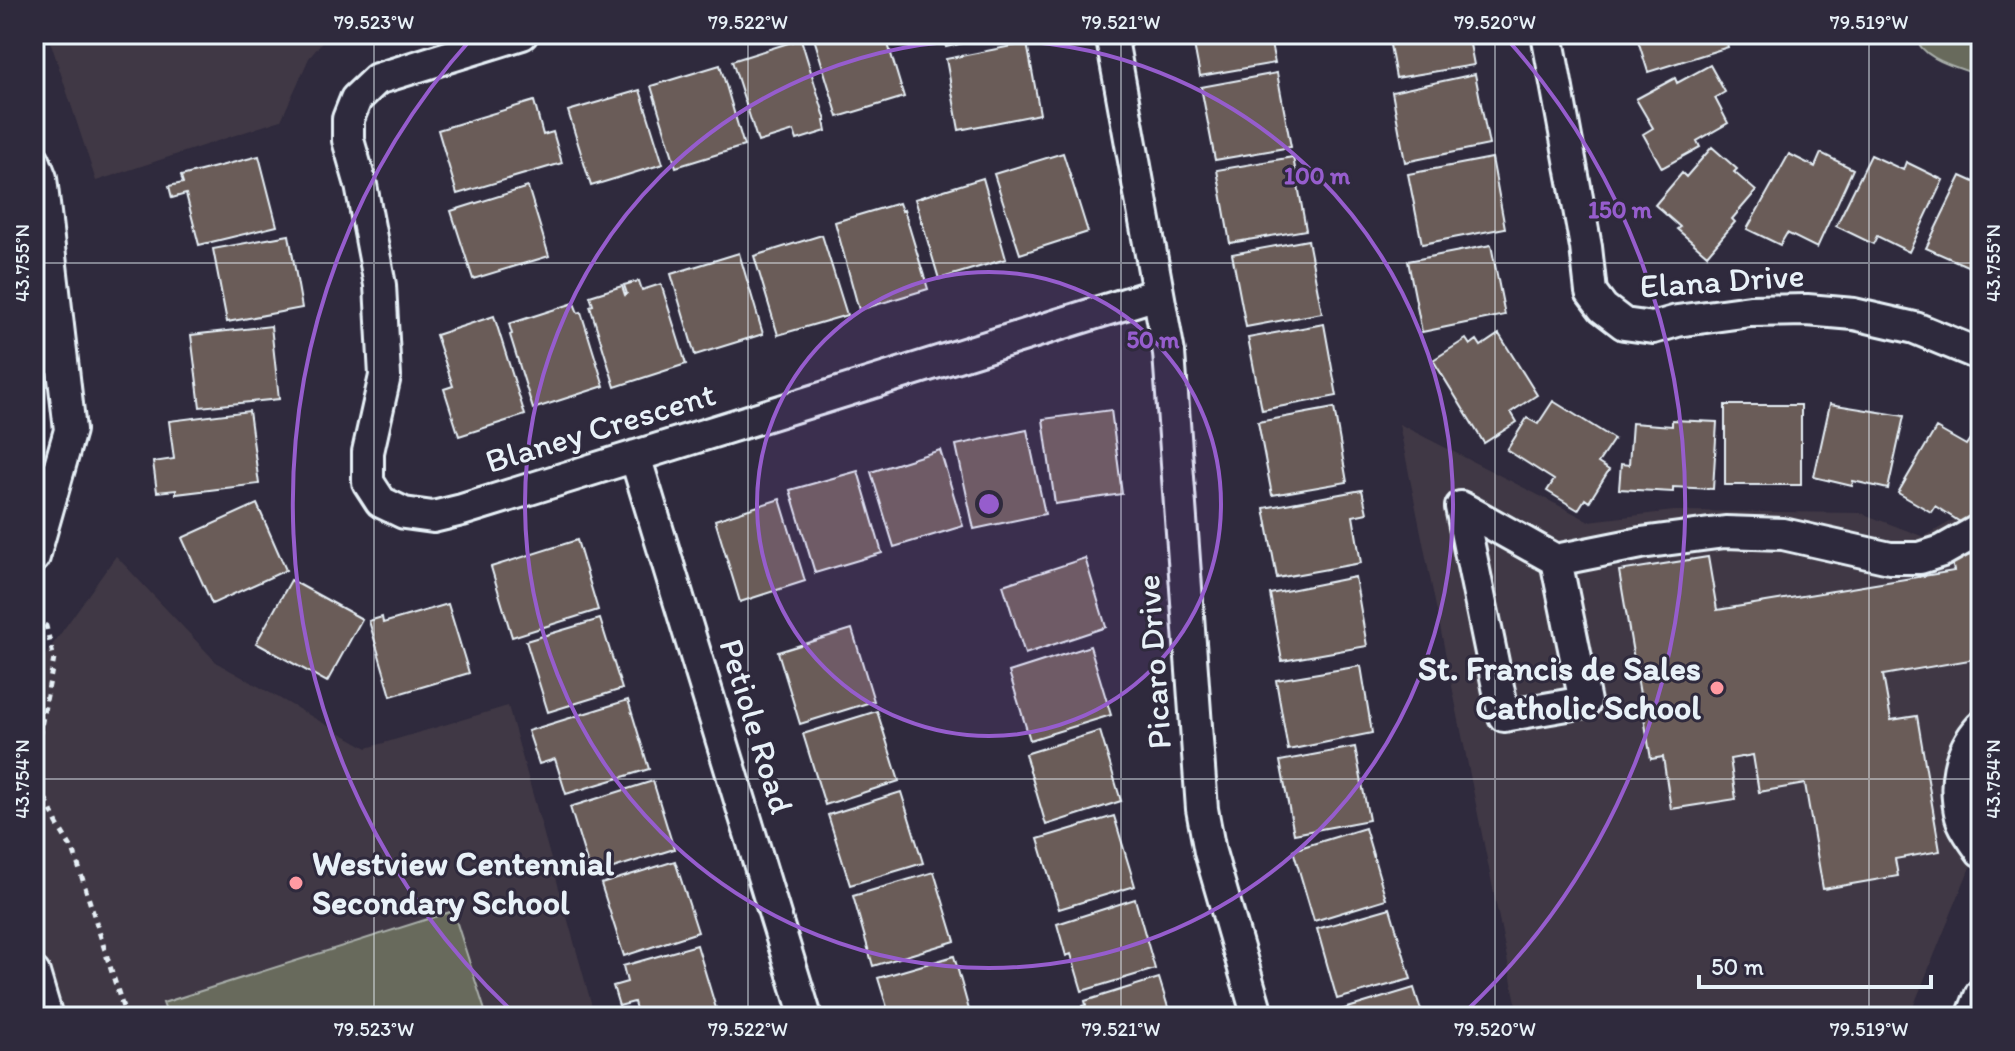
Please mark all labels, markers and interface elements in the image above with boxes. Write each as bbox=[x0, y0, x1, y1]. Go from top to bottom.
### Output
text: 79.523°W bbox=[334, 10, 414, 34]
text: 79.522°W bbox=[708, 10, 788, 34]
text: 79.521°W bbox=[1082, 10, 1160, 34]
text: 79.520°W bbox=[1454, 10, 1536, 34]
text: 79.519°W bbox=[1830, 10, 1908, 34]
text: 100 m bbox=[1284, 161, 1351, 190]
text: 150 m bbox=[1588, 195, 1653, 224]
text: 43.755°N bbox=[10, 224, 34, 302]
text: 43.755°N bbox=[1981, 224, 2005, 302]
street label: Elana Drive bbox=[1638, 254, 1806, 307]
text: 50 m bbox=[1127, 325, 1180, 354]
street label: Blaney Crescent bbox=[480, 373, 720, 482]
centre of rings bbox=[975, 490, 1003, 518]
street label: Picaro Drive bbox=[1127, 573, 1180, 751]
street label: Petiole Road bbox=[710, 634, 803, 819]
place label: St. Francis de Sales Catholic School bbox=[1418, 648, 1701, 728]
marker: St. Francis de Sales Catholic School bbox=[1708, 679, 1726, 697]
text: 43.754°N bbox=[10, 739, 34, 819]
text: 43.754°N bbox=[1981, 739, 2005, 819]
place label: Westview Centennial Secondary School bbox=[312, 843, 614, 923]
marker: Westview Centennial Secondary School bbox=[287, 874, 305, 892]
scale bar bbox=[1699, 939, 1931, 989]
text: 50 m bbox=[1711, 952, 1764, 981]
text: 79.523°W bbox=[334, 1017, 414, 1041]
text: 79.522°W bbox=[708, 1017, 788, 1041]
text: 79.521°W bbox=[1082, 1017, 1160, 1041]
text: 79.520°W bbox=[1454, 1017, 1536, 1041]
text: 79.519°W bbox=[1830, 1017, 1908, 1041]

